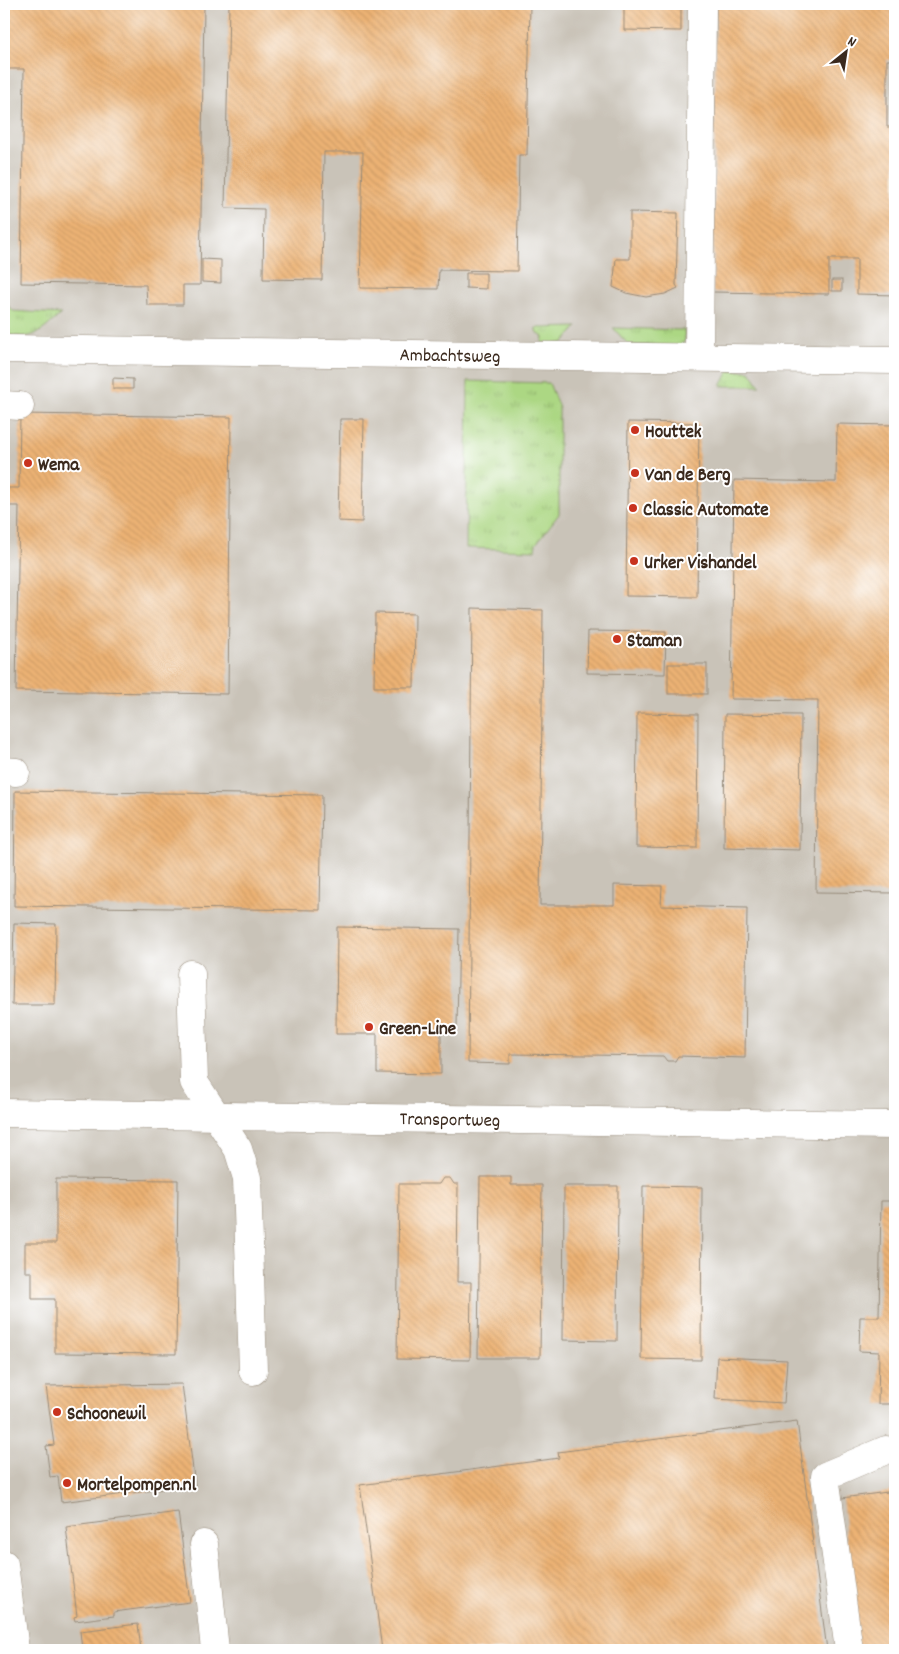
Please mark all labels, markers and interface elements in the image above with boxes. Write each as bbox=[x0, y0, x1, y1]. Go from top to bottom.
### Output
north arrow bbox=[822, 28, 872, 78]
text: N bbox=[844, 32, 860, 53]
street label: Ambachtsweg bbox=[399, 343, 501, 372]
place label: Houttek bbox=[645, 420, 702, 447]
marker: Houttek bbox=[629, 424, 641, 436]
place label: Wema bbox=[38, 453, 80, 480]
marker: Wema bbox=[22, 457, 34, 469]
place label: Van de Berg bbox=[645, 463, 731, 490]
marker: Van de Berg bbox=[629, 467, 641, 479]
place label: Classic Automate bbox=[643, 498, 769, 525]
marker: Classic Automate bbox=[627, 502, 639, 514]
place label: Urker Vishandel bbox=[644, 551, 757, 578]
marker: Urker Vishandel bbox=[628, 555, 640, 567]
place label: Staman bbox=[627, 629, 682, 656]
marker: Staman bbox=[611, 633, 623, 645]
place label: Green-Line bbox=[379, 1017, 456, 1044]
marker: Green-Line bbox=[363, 1021, 375, 1033]
street label: Transportweg bbox=[399, 1107, 500, 1136]
place label: Schoonewil bbox=[67, 1402, 146, 1429]
marker: Schoonewil bbox=[51, 1406, 63, 1418]
place label: Mortelpompen.nl bbox=[77, 1473, 197, 1500]
marker: Mortelpompen.nl bbox=[61, 1477, 73, 1489]

